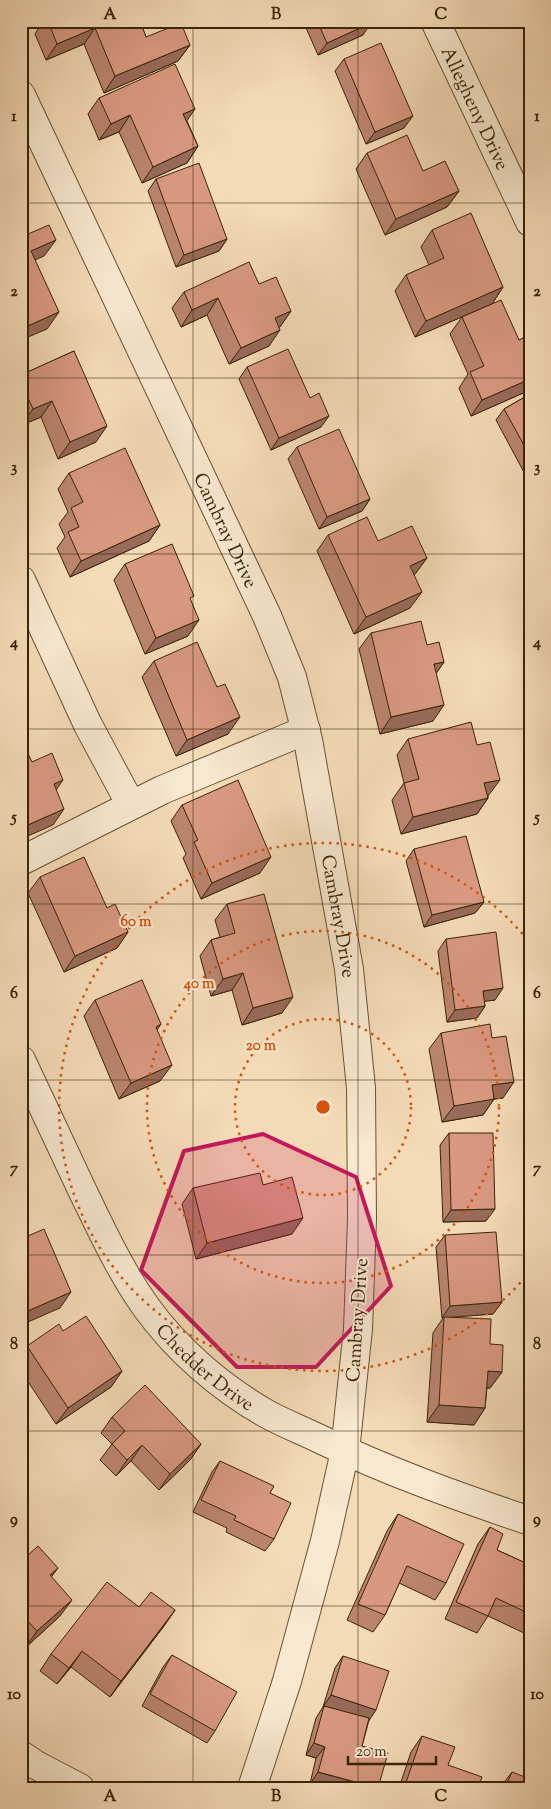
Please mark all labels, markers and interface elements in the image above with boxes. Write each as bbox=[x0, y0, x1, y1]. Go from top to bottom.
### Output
text: A bbox=[104, 4, 117, 27]
text: B bbox=[271, 4, 281, 27]
text: C bbox=[435, 4, 448, 27]
street label: Allegheny Drive bbox=[433, 43, 515, 175]
text: 1 bbox=[11, 106, 17, 129]
text: 1 bbox=[534, 106, 540, 129]
text: 2 bbox=[10, 281, 18, 304]
text: 2 bbox=[533, 281, 541, 304]
text: 3 bbox=[11, 457, 18, 480]
text: 3 bbox=[534, 457, 541, 480]
street label: Cambray Drive bbox=[185, 469, 263, 593]
text: 4 bbox=[9, 632, 18, 655]
text: 4 bbox=[532, 632, 541, 655]
text: 5 bbox=[9, 807, 17, 830]
text: 5 bbox=[532, 807, 540, 830]
street label: Cambray Drive bbox=[313, 853, 361, 979]
text: 60 m bbox=[121, 912, 152, 933]
text: 40 m bbox=[183, 974, 215, 995]
text: 6 bbox=[10, 983, 18, 1006]
text: 6 bbox=[533, 983, 541, 1006]
text: 20 m bbox=[246, 1036, 277, 1057]
centre of rings bbox=[314, 1098, 332, 1116]
text: 7 bbox=[10, 1158, 19, 1181]
text: 7 bbox=[533, 1158, 542, 1181]
street label: Cambray Drive bbox=[341, 1257, 376, 1383]
street label: Chedder Drive bbox=[149, 1319, 259, 1419]
text: 8 bbox=[10, 1334, 18, 1357]
text: 8 bbox=[533, 1334, 541, 1357]
text: 9 bbox=[10, 1509, 18, 1532]
text: 9 bbox=[533, 1509, 541, 1532]
text: 10 bbox=[7, 1684, 21, 1707]
text: 10 bbox=[530, 1684, 544, 1707]
scale bar bbox=[348, 1734, 436, 1766]
text: 20 m bbox=[356, 1742, 387, 1763]
text: A bbox=[104, 1786, 117, 1809]
text: B bbox=[271, 1786, 281, 1809]
text: C bbox=[435, 1786, 448, 1809]

